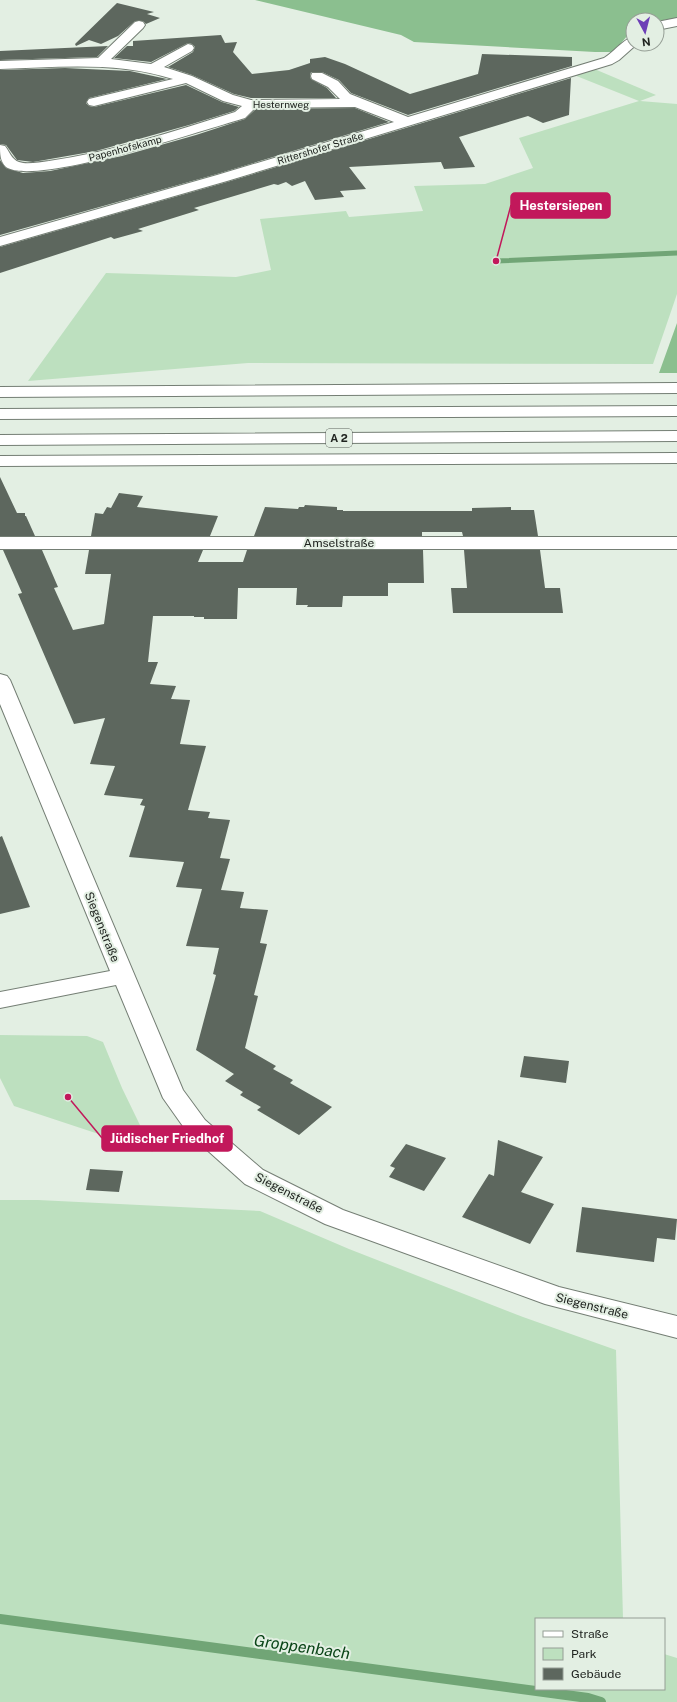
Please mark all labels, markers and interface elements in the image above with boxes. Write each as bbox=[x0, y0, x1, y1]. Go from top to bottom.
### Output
north arrow bbox=[625, 12, 665, 52]
text: N bbox=[641, 35, 651, 48]
street label: Hesternweg bbox=[253, 98, 309, 110]
street label: Rittershofer Straße bbox=[276, 129, 365, 167]
street label: Papenhofskamp bbox=[87, 132, 163, 163]
callout: Hestersiepen bbox=[511, 193, 610, 218]
text: Hestersiepen bbox=[519, 198, 603, 213]
road number: A 2 bbox=[326, 429, 352, 447]
street label: Amselstraße bbox=[304, 536, 375, 550]
street label: Siegenstraße bbox=[82, 890, 122, 964]
callout: Jüdischer Friedhof bbox=[102, 1126, 232, 1151]
text: Jüdischer Friedhof bbox=[110, 1131, 224, 1146]
street label: Siegenstraße bbox=[253, 1170, 325, 1216]
street label: Siegenstraße bbox=[554, 1290, 630, 1322]
legend bbox=[535, 1618, 665, 1690]
text: Straße bbox=[571, 1627, 609, 1641]
water label: Groppenbach bbox=[253, 1631, 351, 1663]
text: Park bbox=[571, 1647, 597, 1661]
text: Gebäude bbox=[571, 1667, 621, 1681]

